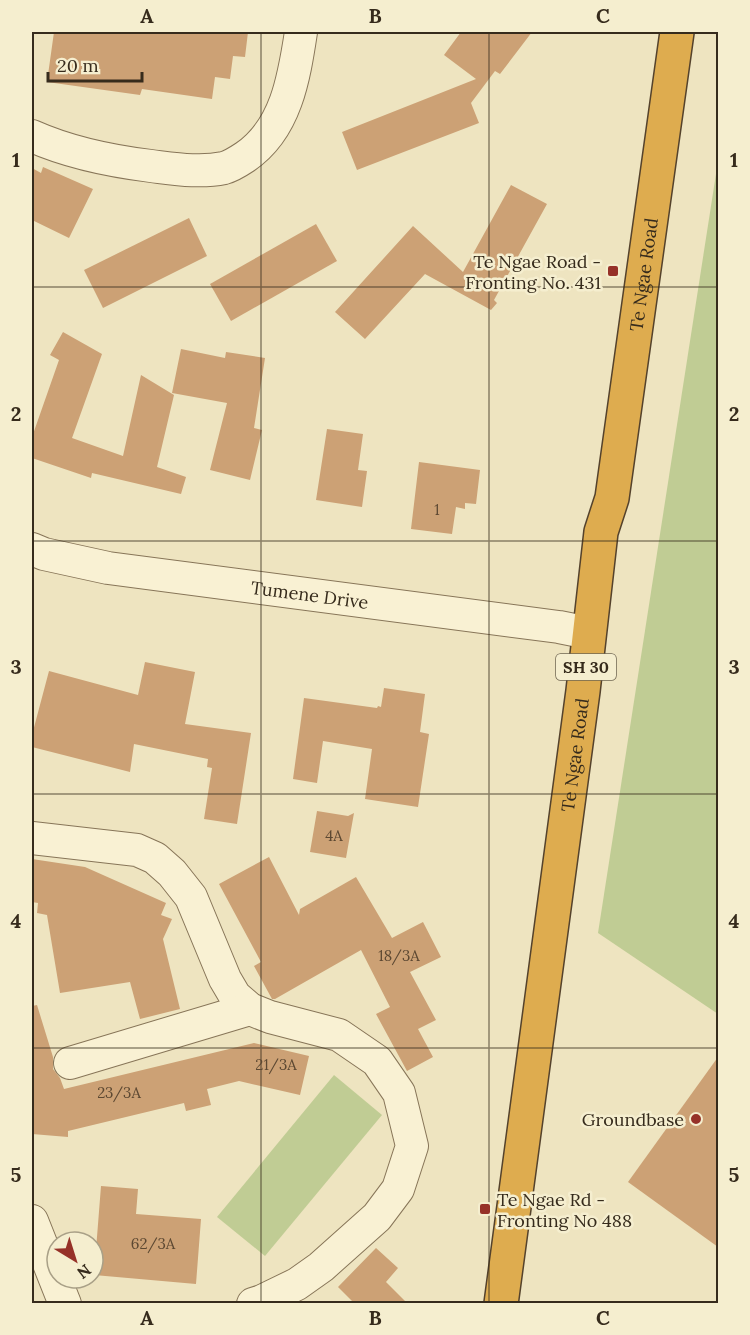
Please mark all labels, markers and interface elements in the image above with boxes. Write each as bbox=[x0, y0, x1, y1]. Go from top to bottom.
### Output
text: A bbox=[140, 3, 154, 28]
text: B bbox=[368, 3, 382, 28]
text: C bbox=[596, 3, 610, 28]
scale bar bbox=[48, 45, 142, 83]
text: 20 m bbox=[57, 54, 99, 77]
text: 1 bbox=[12, 147, 20, 172]
text: 1 bbox=[730, 147, 738, 172]
street label: Te Ngae Road bbox=[624, 216, 663, 333]
place label: Te Ngae Road - Fronting No. 431 bbox=[465, 250, 601, 294]
marker: Te Ngae Road - Fronting No. 431 bbox=[606, 264, 620, 278]
text: 2 bbox=[11, 401, 21, 426]
text: 2 bbox=[729, 401, 739, 426]
house number: 1 bbox=[434, 500, 440, 519]
street label: Tumene Drive bbox=[250, 575, 370, 614]
text: 3 bbox=[10, 654, 22, 679]
road number: SH 30 bbox=[556, 654, 616, 680]
text: 3 bbox=[728, 654, 740, 679]
street label: Te Ngae Road bbox=[555, 696, 593, 813]
house number: 4A bbox=[325, 826, 343, 845]
text: 4 bbox=[11, 908, 22, 933]
text: 4 bbox=[729, 908, 740, 933]
house number: 18/3A bbox=[378, 946, 420, 966]
house number: 21/3A bbox=[255, 1055, 297, 1075]
house number: 23/3A bbox=[97, 1083, 141, 1103]
place label: Groundbase bbox=[582, 1108, 684, 1131]
marker: Groundbase bbox=[689, 1112, 703, 1126]
text: 5 bbox=[11, 1162, 22, 1187]
text: 5 bbox=[729, 1162, 740, 1187]
place label: Te Ngae Rd - Fronting No 488 bbox=[497, 1188, 632, 1232]
marker: Te Ngae Rd - Fronting No 488 bbox=[478, 1202, 492, 1216]
north arrow bbox=[45, 1230, 105, 1290]
house number: 62/3A bbox=[131, 1234, 176, 1254]
text: N bbox=[73, 1260, 95, 1284]
text: A bbox=[140, 1305, 154, 1330]
text: B bbox=[368, 1305, 382, 1330]
text: C bbox=[596, 1305, 610, 1330]

